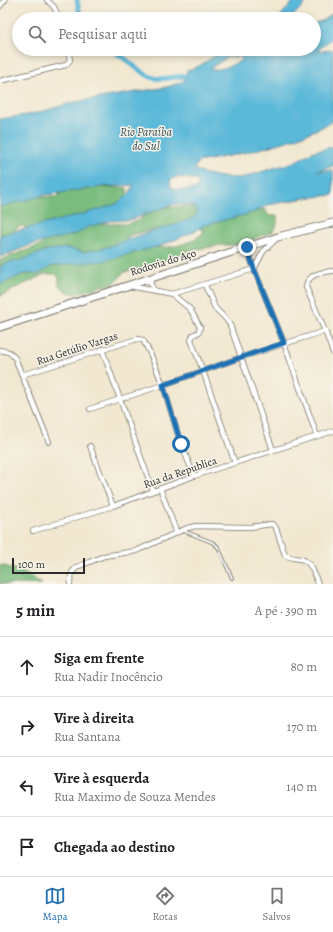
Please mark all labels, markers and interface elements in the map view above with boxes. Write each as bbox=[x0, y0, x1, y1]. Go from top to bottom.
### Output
search box bbox=[12, 12, 321, 56]
icon: search bbox=[26, 23, 48, 45]
text: Pesquisar aqui bbox=[58, 24, 147, 44]
water label: Rio Paraíba do Sul bbox=[120, 124, 172, 154]
route end bbox=[238, 238, 256, 256]
street label: Rodovia do Aço bbox=[128, 245, 198, 280]
street label: Rua Getúlio Vargas bbox=[35, 328, 120, 369]
route start bbox=[172, 435, 190, 453]
street label: Rua da Republica bbox=[141, 453, 220, 492]
scale bar bbox=[12, 556, 85, 575]
text: 100 m bbox=[18, 557, 45, 572]
text: 5 min bbox=[16, 599, 55, 622]
text: A pé · 390 m bbox=[255, 602, 317, 619]
text: Siga em frente bbox=[54, 648, 144, 668]
icon: ahead bbox=[16, 656, 38, 678]
text: 80 m bbox=[290, 658, 317, 675]
text: Rua Nadir Inocêncio bbox=[54, 668, 163, 685]
text: Vire à direita bbox=[54, 708, 134, 728]
icon: right bbox=[16, 716, 38, 738]
text: 170 m bbox=[287, 718, 317, 735]
text: Rua Santana bbox=[54, 728, 121, 745]
text: Vire à esquerda bbox=[54, 768, 150, 788]
icon: left bbox=[16, 776, 38, 798]
text: 140 m bbox=[286, 778, 317, 795]
text: Rua Maximo de Souza Mendes bbox=[54, 788, 216, 805]
icon: arrive bbox=[16, 836, 38, 858]
text: Chegada ao destino bbox=[54, 837, 175, 857]
tab: Mapa bbox=[42, 885, 68, 924]
tab: Rotas bbox=[153, 885, 178, 924]
tab: Salvos bbox=[263, 885, 291, 924]

